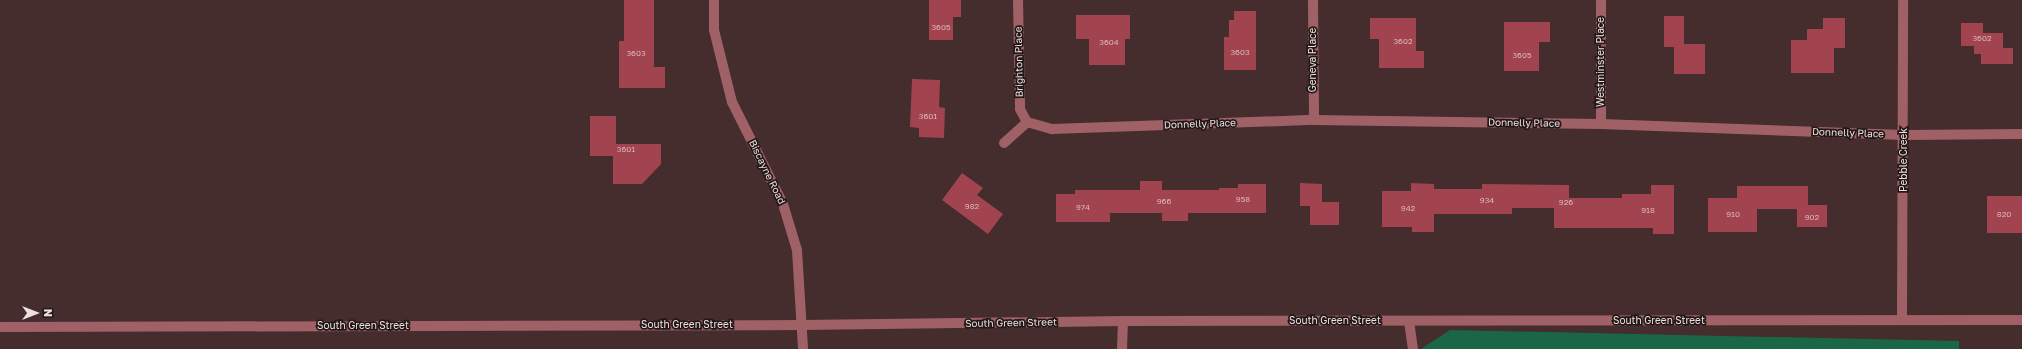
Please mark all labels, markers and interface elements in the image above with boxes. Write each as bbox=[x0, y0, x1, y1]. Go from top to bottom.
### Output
street label: Westminster Place bbox=[1595, 17, 1607, 107]
house number: 3605 bbox=[931, 23, 951, 33]
street label: Brighton Place bbox=[1012, 27, 1026, 97]
street label: Geneva Place bbox=[1307, 28, 1319, 92]
house number: 3602 bbox=[1972, 34, 1992, 44]
house number: 3602 bbox=[1393, 37, 1413, 47]
house number: 3604 bbox=[1099, 38, 1119, 48]
house number: 3603 bbox=[1230, 48, 1250, 58]
house number: 3603 bbox=[626, 49, 646, 59]
house number: 3605 bbox=[1512, 51, 1532, 61]
house number: 3601 bbox=[919, 112, 937, 122]
street label: Donnelly Place bbox=[1488, 116, 1560, 130]
street label: Donnelly Place bbox=[1164, 117, 1236, 131]
street label: Donnelly Place bbox=[1812, 126, 1884, 140]
street label: Pebble Creek bbox=[1898, 128, 1910, 192]
street label: Biscayne Road bbox=[746, 138, 788, 206]
house number: 3601 bbox=[617, 145, 635, 155]
house number: 958 bbox=[1236, 195, 1250, 205]
house number: 934 bbox=[1480, 196, 1494, 206]
house number: 966 bbox=[1157, 197, 1171, 207]
house number: 926 bbox=[1559, 198, 1573, 208]
house number: 982 bbox=[965, 202, 979, 212]
house number: 974 bbox=[1076, 203, 1090, 213]
house number: 942 bbox=[1401, 204, 1415, 214]
house number: 918 bbox=[1641, 206, 1655, 216]
house number: 910 bbox=[1726, 210, 1740, 220]
house number: 820 bbox=[1997, 210, 2011, 220]
house number: 902 bbox=[1805, 213, 1819, 223]
north arrow bbox=[16, 293, 56, 333]
text: N bbox=[42, 309, 55, 317]
street label: South Green Street bbox=[1289, 315, 1381, 327]
street label: South Green Street bbox=[1613, 315, 1705, 327]
street label: South Green Street bbox=[965, 316, 1057, 330]
street label: South Green Street bbox=[641, 319, 733, 331]
street label: South Green Street bbox=[317, 320, 409, 332]

